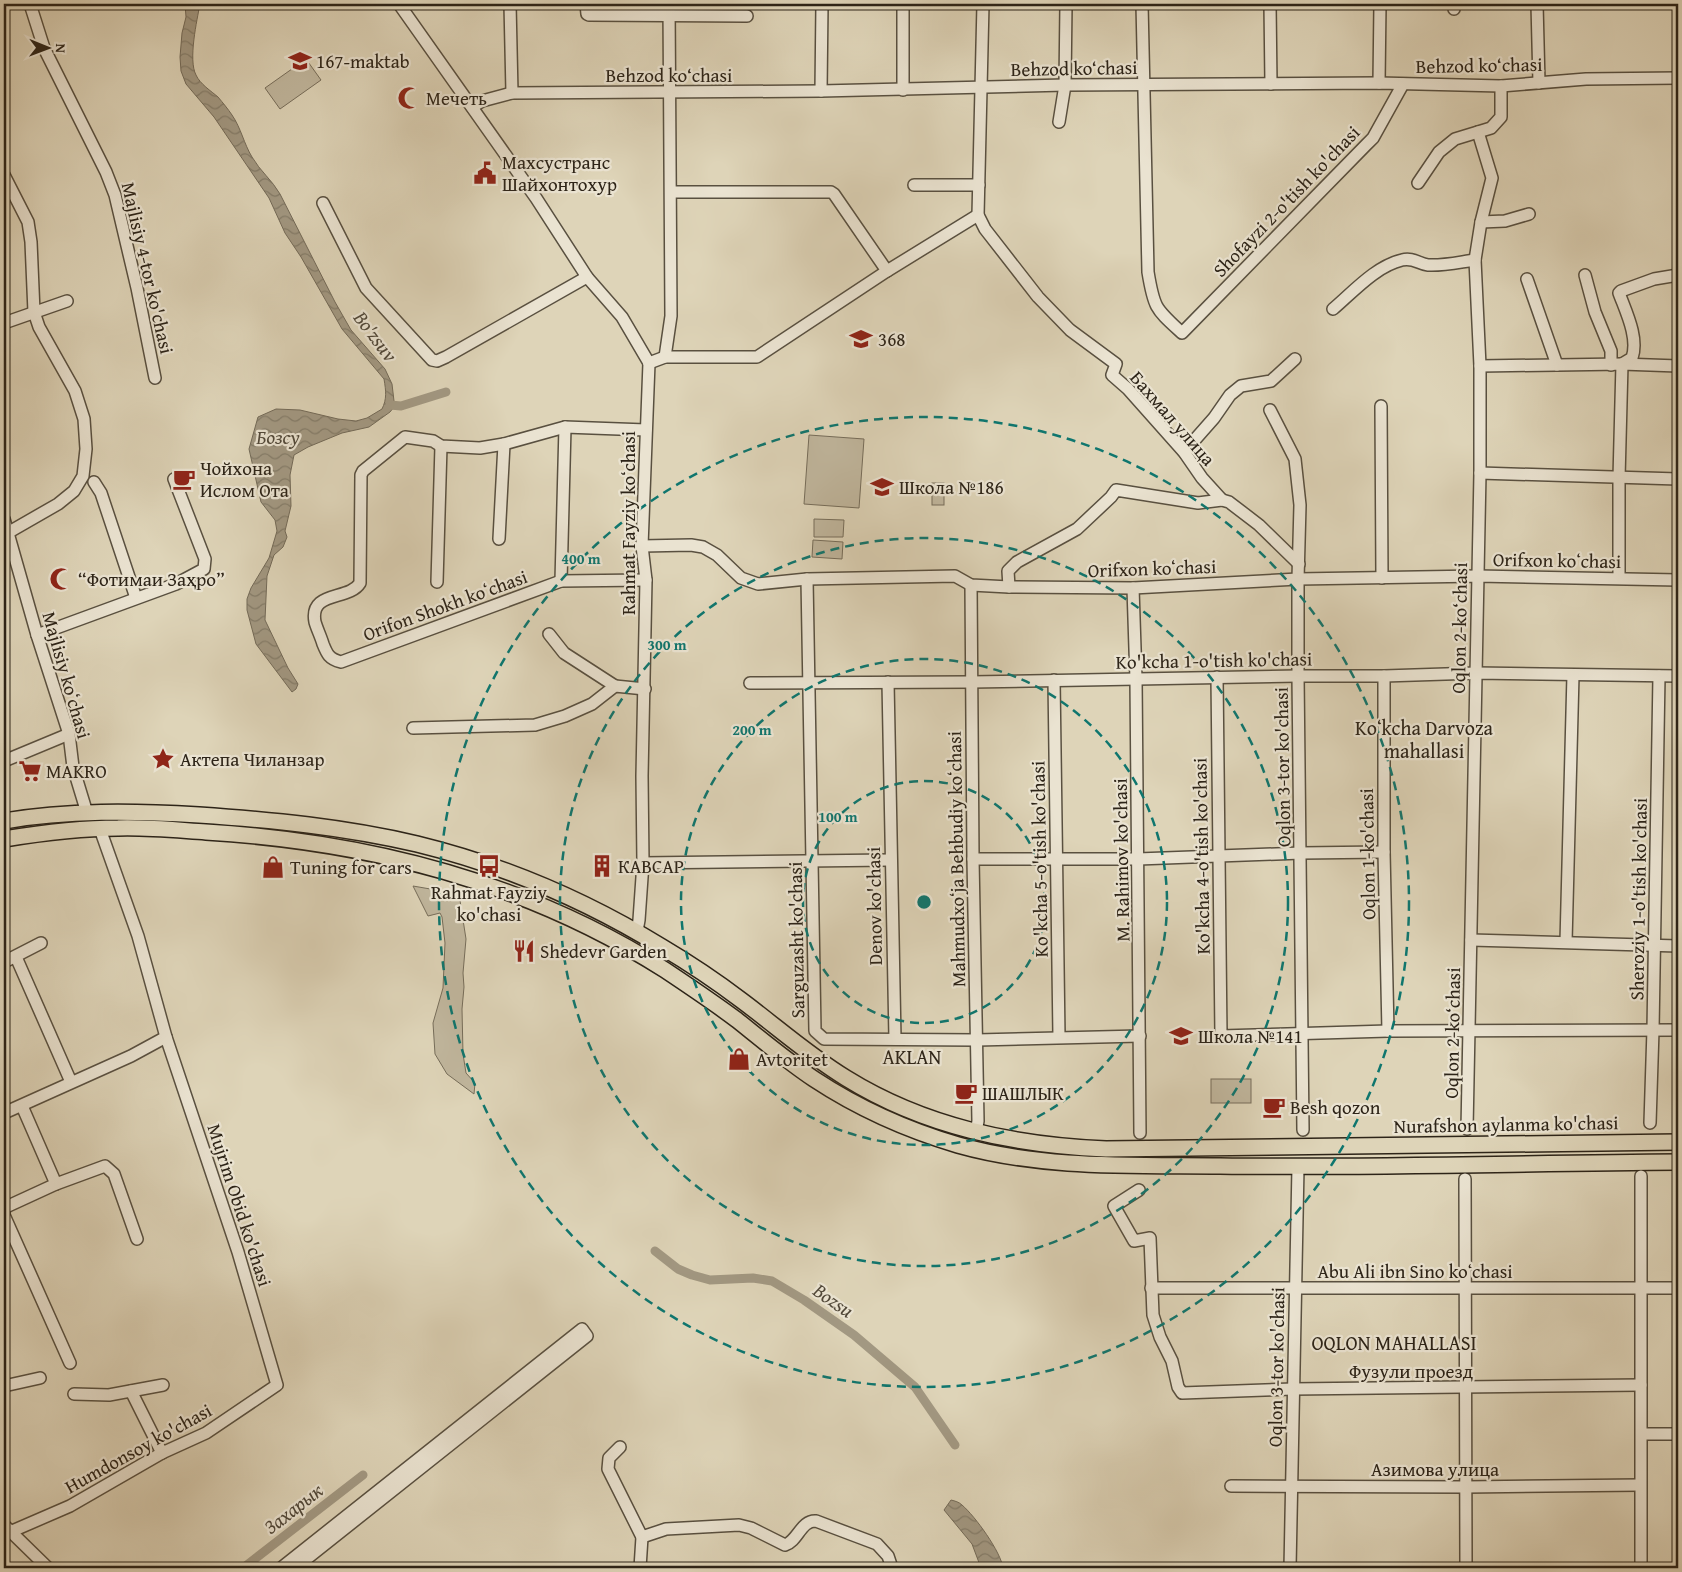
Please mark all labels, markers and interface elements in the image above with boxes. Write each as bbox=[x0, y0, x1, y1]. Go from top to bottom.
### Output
north arrow bbox=[22, 22, 72, 72]
text: N bbox=[51, 43, 71, 54]
place label: 167-maktab bbox=[316, 47, 410, 75]
school or university icon: 167-maktab bbox=[287, 48, 313, 74]
street label: Behzod ko‘chasi bbox=[1415, 50, 1543, 80]
street label: Behzod ko‘chasi bbox=[1010, 53, 1138, 83]
street label: Behzod ko‘chasi bbox=[606, 61, 732, 89]
place label: Мечеть bbox=[426, 84, 487, 112]
mosque icon: Мечеть bbox=[396, 85, 422, 111]
street label: Shofayzi 2-o'tish ko'chasi bbox=[1206, 119, 1366, 283]
place label: Махсустранс Шайхонтохур bbox=[502, 148, 617, 198]
public building icon: Махсустранс Шайхонтохур bbox=[472, 160, 498, 186]
street label: Majlisiy 4-tor ko'chasi bbox=[115, 179, 181, 357]
water label: Bo'zsuv bbox=[347, 304, 405, 368]
place label: 368 bbox=[878, 325, 905, 353]
school or university icon: 368 bbox=[848, 326, 874, 352]
street label: Бахмал улица bbox=[1124, 364, 1222, 472]
water label: Бозсу bbox=[256, 422, 300, 451]
street label: Rahmat Fayziy koʻchasi bbox=[614, 431, 642, 615]
place label: Чойхона Ислом Ота bbox=[200, 454, 289, 504]
cafe icon: Чойхона Ислом Ота bbox=[171, 466, 197, 492]
place label: Школа №186 bbox=[899, 473, 1004, 501]
school or university icon: Школа №186 bbox=[869, 474, 895, 500]
street label: Orifxon koʻchasi bbox=[1493, 545, 1621, 575]
text: 400 m bbox=[561, 548, 601, 569]
street label: Orifxon koʻchasi bbox=[1087, 552, 1217, 584]
street label: Orifon Shokh koʻchasi bbox=[359, 562, 531, 648]
street label: Oqlon 2-ko‘chasi bbox=[1444, 562, 1474, 694]
place label: “Фотимаи Заҳро” bbox=[78, 565, 225, 593]
mosque icon: “Фотимаи Заҳро” bbox=[48, 566, 74, 592]
street label: Majlisiy koʻchasi bbox=[36, 608, 98, 742]
text: 300 m bbox=[647, 634, 687, 655]
street label: Ko'kcha 1-o'tish ko'chasi bbox=[1115, 644, 1313, 676]
street label: Oqlon 3-tor ko'chasi bbox=[1267, 687, 1297, 847]
district label: Koʻkcha Darvoza mahallasi bbox=[1355, 713, 1494, 765]
text: 200 m bbox=[732, 719, 772, 740]
street label: Mahmudxoʻja Behbudiy koʻchasi bbox=[940, 731, 972, 987]
place label: Актепа Чиланзар bbox=[180, 745, 324, 773]
place icon: Актепа Чиланзар bbox=[150, 746, 176, 772]
place label: MAKRO bbox=[46, 757, 107, 785]
street label: Ko'kcha 4-o'tish ko'chasi bbox=[1185, 757, 1217, 955]
supermarket icon: MAKRO bbox=[17, 758, 43, 784]
street label: Ko'kcha 5-o'tish ko'chasi bbox=[1023, 760, 1055, 958]
street label: M. Rahimov ko'chasi bbox=[1106, 778, 1136, 942]
street label: Oqlon 1-ko'chasi bbox=[1352, 788, 1382, 920]
street label: Sheroziy 1-o'tish ko'chasi bbox=[1622, 797, 1654, 1001]
text: 100 m bbox=[818, 806, 858, 827]
street label: Denov ko'chasi bbox=[859, 846, 889, 966]
place label: КАВСАР bbox=[618, 852, 684, 880]
place label: Tuning for cars bbox=[290, 853, 412, 881]
bus stop icon: Rahmat Fayziy ko'chasi bbox=[476, 853, 502, 879]
building icon: КАВСАР bbox=[589, 853, 615, 879]
shop icon: Tuning for cars bbox=[260, 854, 286, 880]
street label: Sarguzasht ko'chasi bbox=[781, 861, 811, 1019]
place label: Rahmat Fayziy ko'chasi bbox=[431, 878, 548, 928]
centre of rings bbox=[915, 893, 933, 911]
place label: Shedevr Garden bbox=[540, 937, 667, 965]
restaurant icon: Shedevr Garden bbox=[511, 938, 537, 964]
street label: Oqlon 2-ko‘chasi bbox=[1437, 967, 1467, 1099]
place label: Школа №141 bbox=[1198, 1022, 1303, 1050]
school or university icon: Школа №141 bbox=[1168, 1023, 1194, 1049]
district label: AKLAN bbox=[883, 1042, 941, 1071]
place label: Avtoritet bbox=[756, 1045, 828, 1073]
shop icon: Avtoritet bbox=[726, 1046, 752, 1072]
place label: ШАШЛЫК bbox=[982, 1079, 1064, 1107]
cafe icon: ШАШЛЫК bbox=[953, 1080, 979, 1106]
place label: Besh qozon bbox=[1290, 1093, 1381, 1121]
cafe icon: Besh qozon bbox=[1261, 1094, 1287, 1120]
street label: Nurafshon aylanma ko'chasi bbox=[1393, 1108, 1619, 1140]
street label: Mujrim Obid ko'chasi bbox=[201, 1120, 279, 1290]
street label: Abu Ali ibn Sino koʻchasi bbox=[1317, 1257, 1513, 1285]
water label: Bozsu bbox=[807, 1275, 860, 1324]
street label: Oqlon 3-tor ko'chasi bbox=[1261, 1287, 1291, 1447]
district label: OQLON MAHALLASI bbox=[1311, 1328, 1477, 1357]
street label: Фузули проезд bbox=[1349, 1357, 1473, 1385]
street label: Humdonsoy ko'chasi bbox=[59, 1396, 217, 1500]
street label: Азимова улица bbox=[1371, 1455, 1499, 1483]
water label: Захарык bbox=[257, 1475, 329, 1541]

